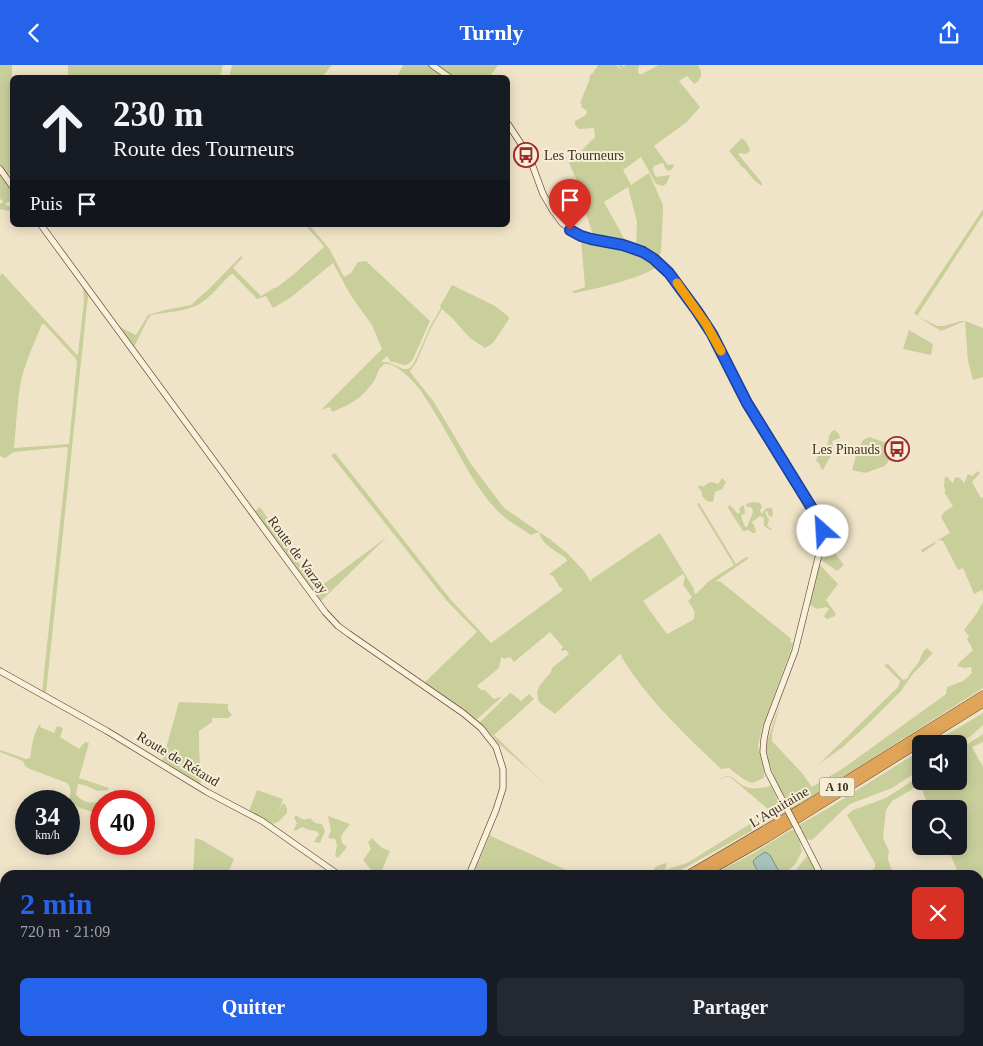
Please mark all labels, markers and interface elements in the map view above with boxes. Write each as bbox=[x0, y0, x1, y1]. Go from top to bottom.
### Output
icon: back bbox=[20, 19, 48, 47]
icon: share bbox=[935, 19, 963, 47]
text: Turnly bbox=[459, 20, 524, 45]
icon: ahead bbox=[30, 95, 95, 160]
text: 230 m bbox=[113, 95, 203, 134]
text: Route des Tourneurs bbox=[113, 136, 294, 161]
bus stop icon: Les Tourneurs bbox=[513, 142, 539, 168]
place label: Les Tourneurs bbox=[544, 148, 624, 163]
pin bbox=[549, 179, 591, 230]
icon: arrive bbox=[556, 186, 584, 214]
icon: arrive bbox=[73, 190, 101, 218]
text: Puis bbox=[30, 193, 63, 214]
bus stop icon: Les Pinauds bbox=[884, 436, 910, 462]
place label: Les Pinauds bbox=[812, 442, 880, 457]
position arrow bbox=[796, 504, 848, 556]
street label: Route de Varzay bbox=[265, 513, 331, 597]
street label: Route de Rétaud bbox=[134, 729, 222, 789]
map controls bbox=[912, 735, 967, 855]
button: sound bbox=[912, 735, 967, 790]
road number: A 10 bbox=[820, 777, 854, 797]
street label: L'Aquitaine bbox=[747, 784, 811, 830]
speed limit sign: 40 bbox=[90, 790, 155, 855]
button: search bbox=[912, 800, 967, 855]
text: 34 bbox=[35, 803, 60, 830]
text: km/h bbox=[35, 828, 60, 842]
text: 2 min bbox=[20, 887, 93, 920]
button: close bbox=[912, 887, 964, 939]
text: 720 m · 21:09 bbox=[20, 923, 110, 940]
button: Quitter bbox=[20, 978, 487, 1036]
button: Partager bbox=[497, 978, 964, 1036]

